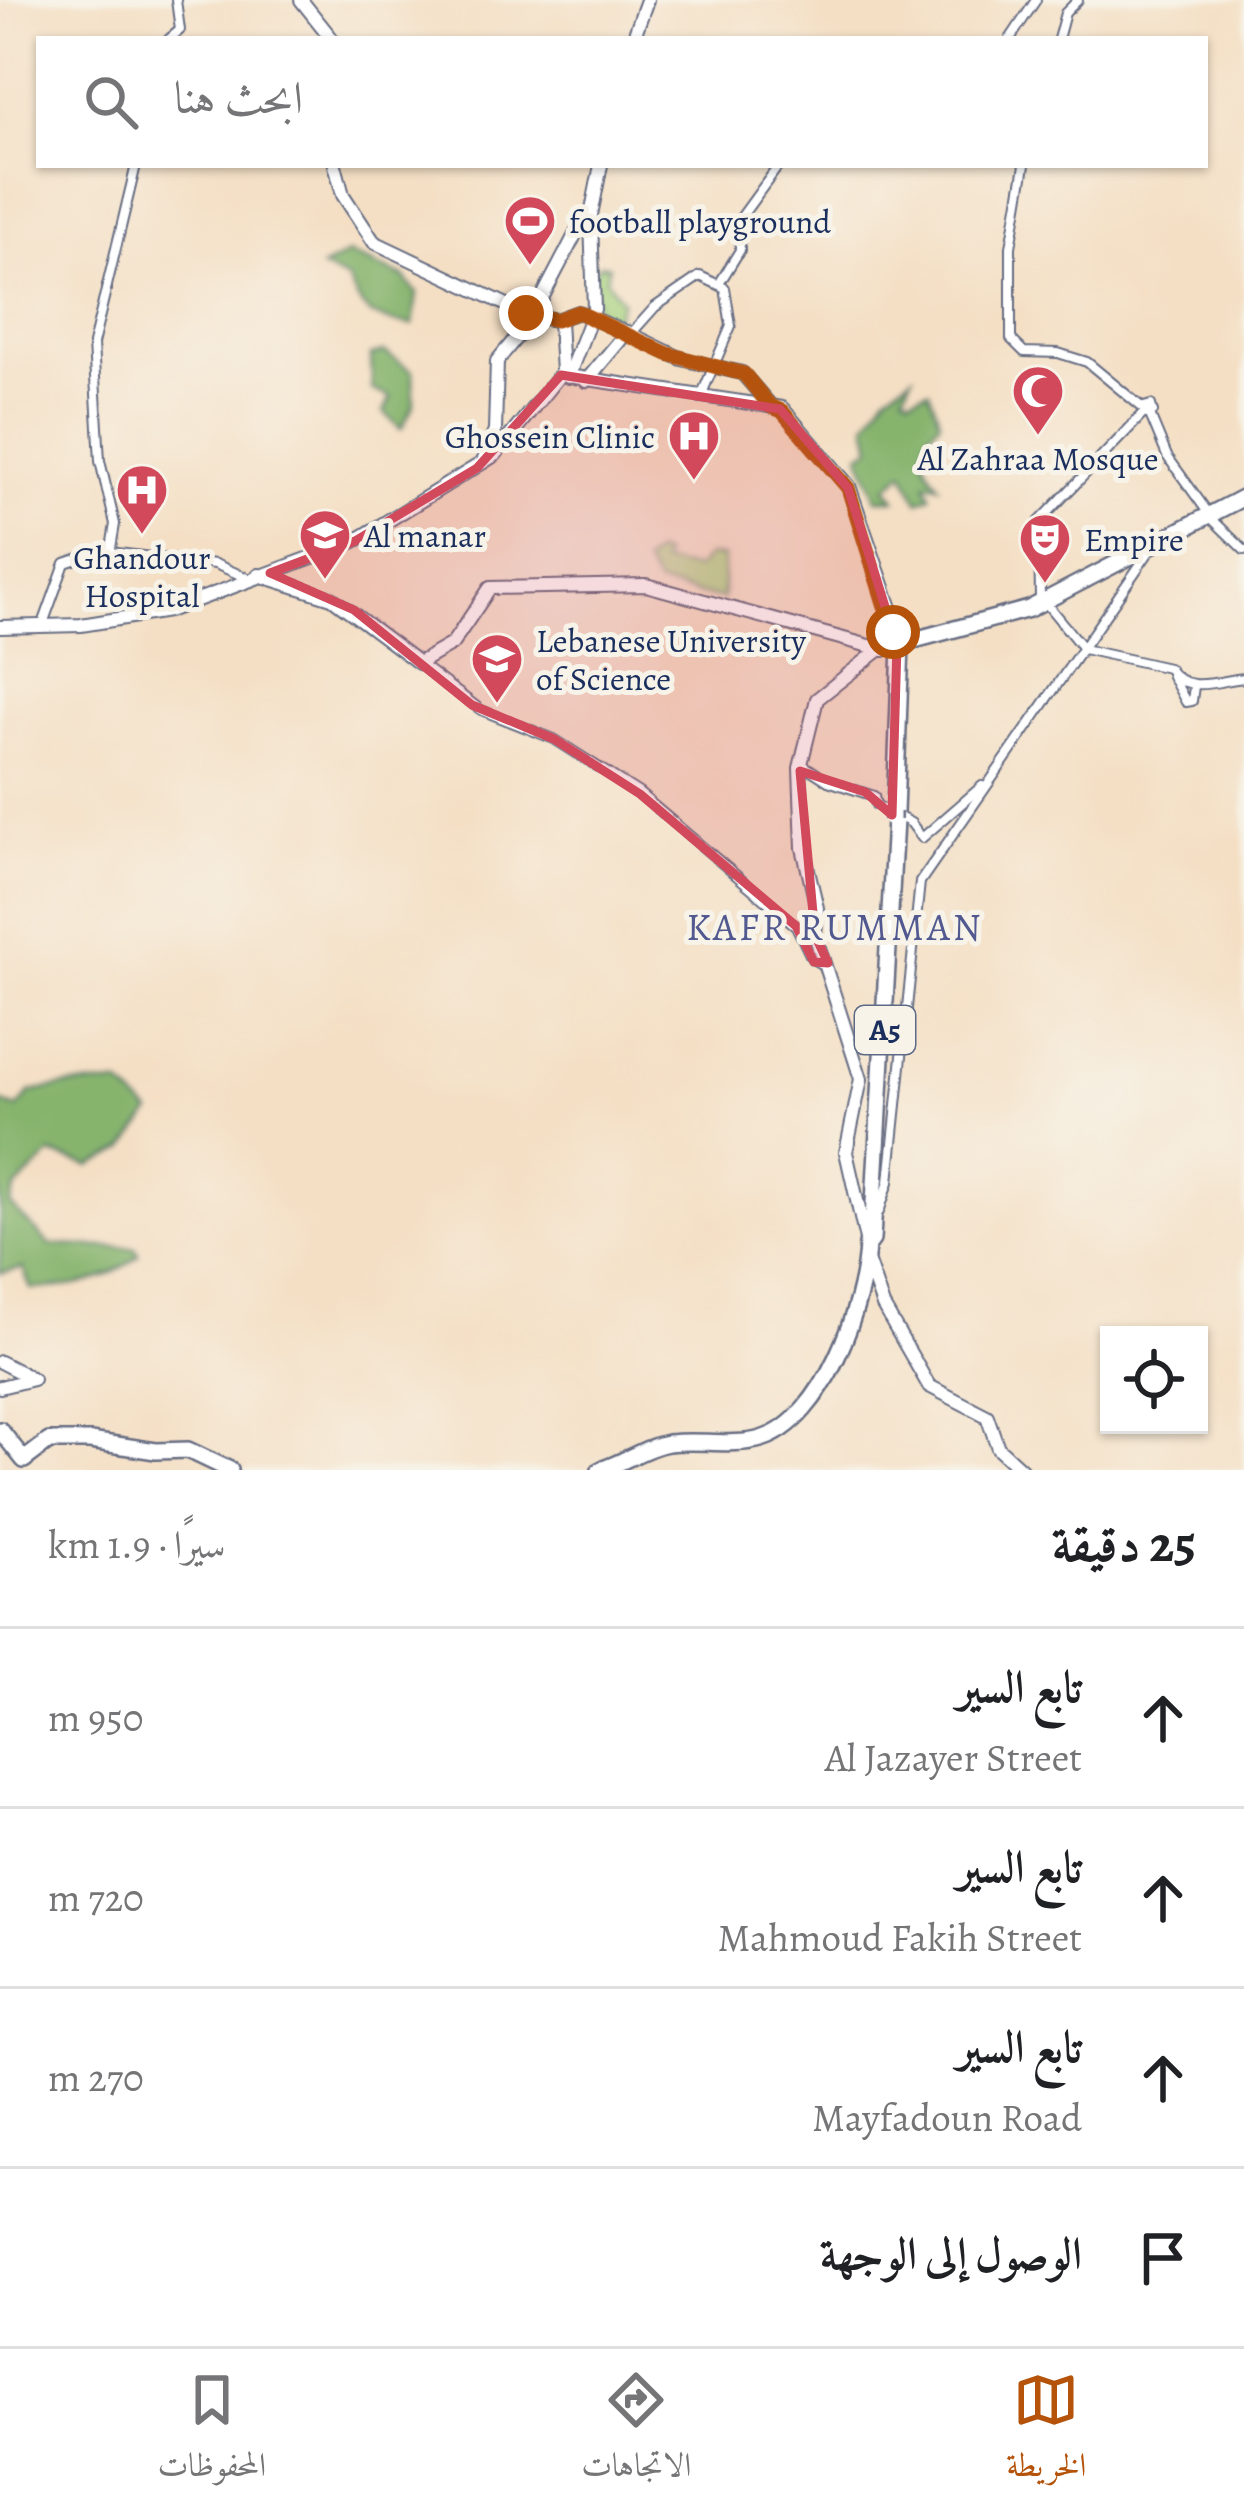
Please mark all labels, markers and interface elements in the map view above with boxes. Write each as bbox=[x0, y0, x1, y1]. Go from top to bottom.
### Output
search box bbox=[36, 36, 1208, 168]
text: ابحث هنا bbox=[174, 67, 303, 129]
icon: search bbox=[78, 69, 144, 135]
sports icon: football playground bbox=[502, 193, 558, 267]
place label: football playground bbox=[569, 199, 831, 244]
route end bbox=[499, 286, 553, 340]
mosque icon: Al Zahraa Mosque bbox=[1010, 363, 1066, 437]
hospital icon: Ghossein Clinic bbox=[666, 408, 722, 482]
place label: Ghossein Clinic bbox=[445, 414, 655, 459]
place label: Al Zahraa Mosque bbox=[916, 436, 1159, 481]
hospital icon: Ghandour Hospital bbox=[114, 462, 170, 536]
school or university icon: Al manar bbox=[297, 507, 353, 581]
theatre icon: Empire bbox=[1017, 511, 1073, 585]
place label: Al manar bbox=[363, 513, 486, 558]
place label: Empire bbox=[1084, 517, 1184, 562]
place label: Ghandour Hospital bbox=[73, 535, 211, 618]
route start bbox=[866, 605, 920, 659]
place label: Lebanese University of Science bbox=[536, 618, 806, 701]
school or university icon: Lebanese University of Science bbox=[469, 631, 525, 705]
district label: KAFR RUMMAN bbox=[686, 900, 984, 953]
road number: A5 bbox=[855, 1006, 915, 1054]
map controls bbox=[1100, 1326, 1208, 1434]
button: locate bbox=[1100, 1326, 1208, 1434]
text: 25 دقيقة bbox=[1052, 1509, 1196, 1579]
text: سيرًا · 1.9 km bbox=[48, 1518, 226, 1571]
text: تابع السير bbox=[957, 1656, 1082, 1718]
icon: ahead bbox=[1130, 1685, 1196, 1751]
text: 950 m bbox=[48, 1691, 144, 1744]
text: Al Jazayer Street bbox=[825, 1731, 1082, 1784]
text: تابع السير bbox=[957, 1836, 1082, 1898]
icon: ahead bbox=[1130, 1865, 1196, 1931]
text: 720 m bbox=[48, 1871, 144, 1924]
text: Mahmoud Fakih Street bbox=[717, 1911, 1082, 1964]
text: تابع السير bbox=[957, 2016, 1082, 2078]
icon: ahead bbox=[1130, 2045, 1196, 2111]
text: 270 m bbox=[48, 2051, 144, 2104]
text: Mayfadoun Road bbox=[812, 2091, 1082, 2144]
text: الوصول إلى الوجهة bbox=[820, 2223, 1082, 2285]
icon: arrive bbox=[1130, 2225, 1196, 2291]
tab: المحفوظات bbox=[157, 2367, 266, 2497]
tab: الاتجاهات bbox=[581, 2367, 691, 2497]
tab: الخريطة bbox=[1006, 2367, 1087, 2497]

